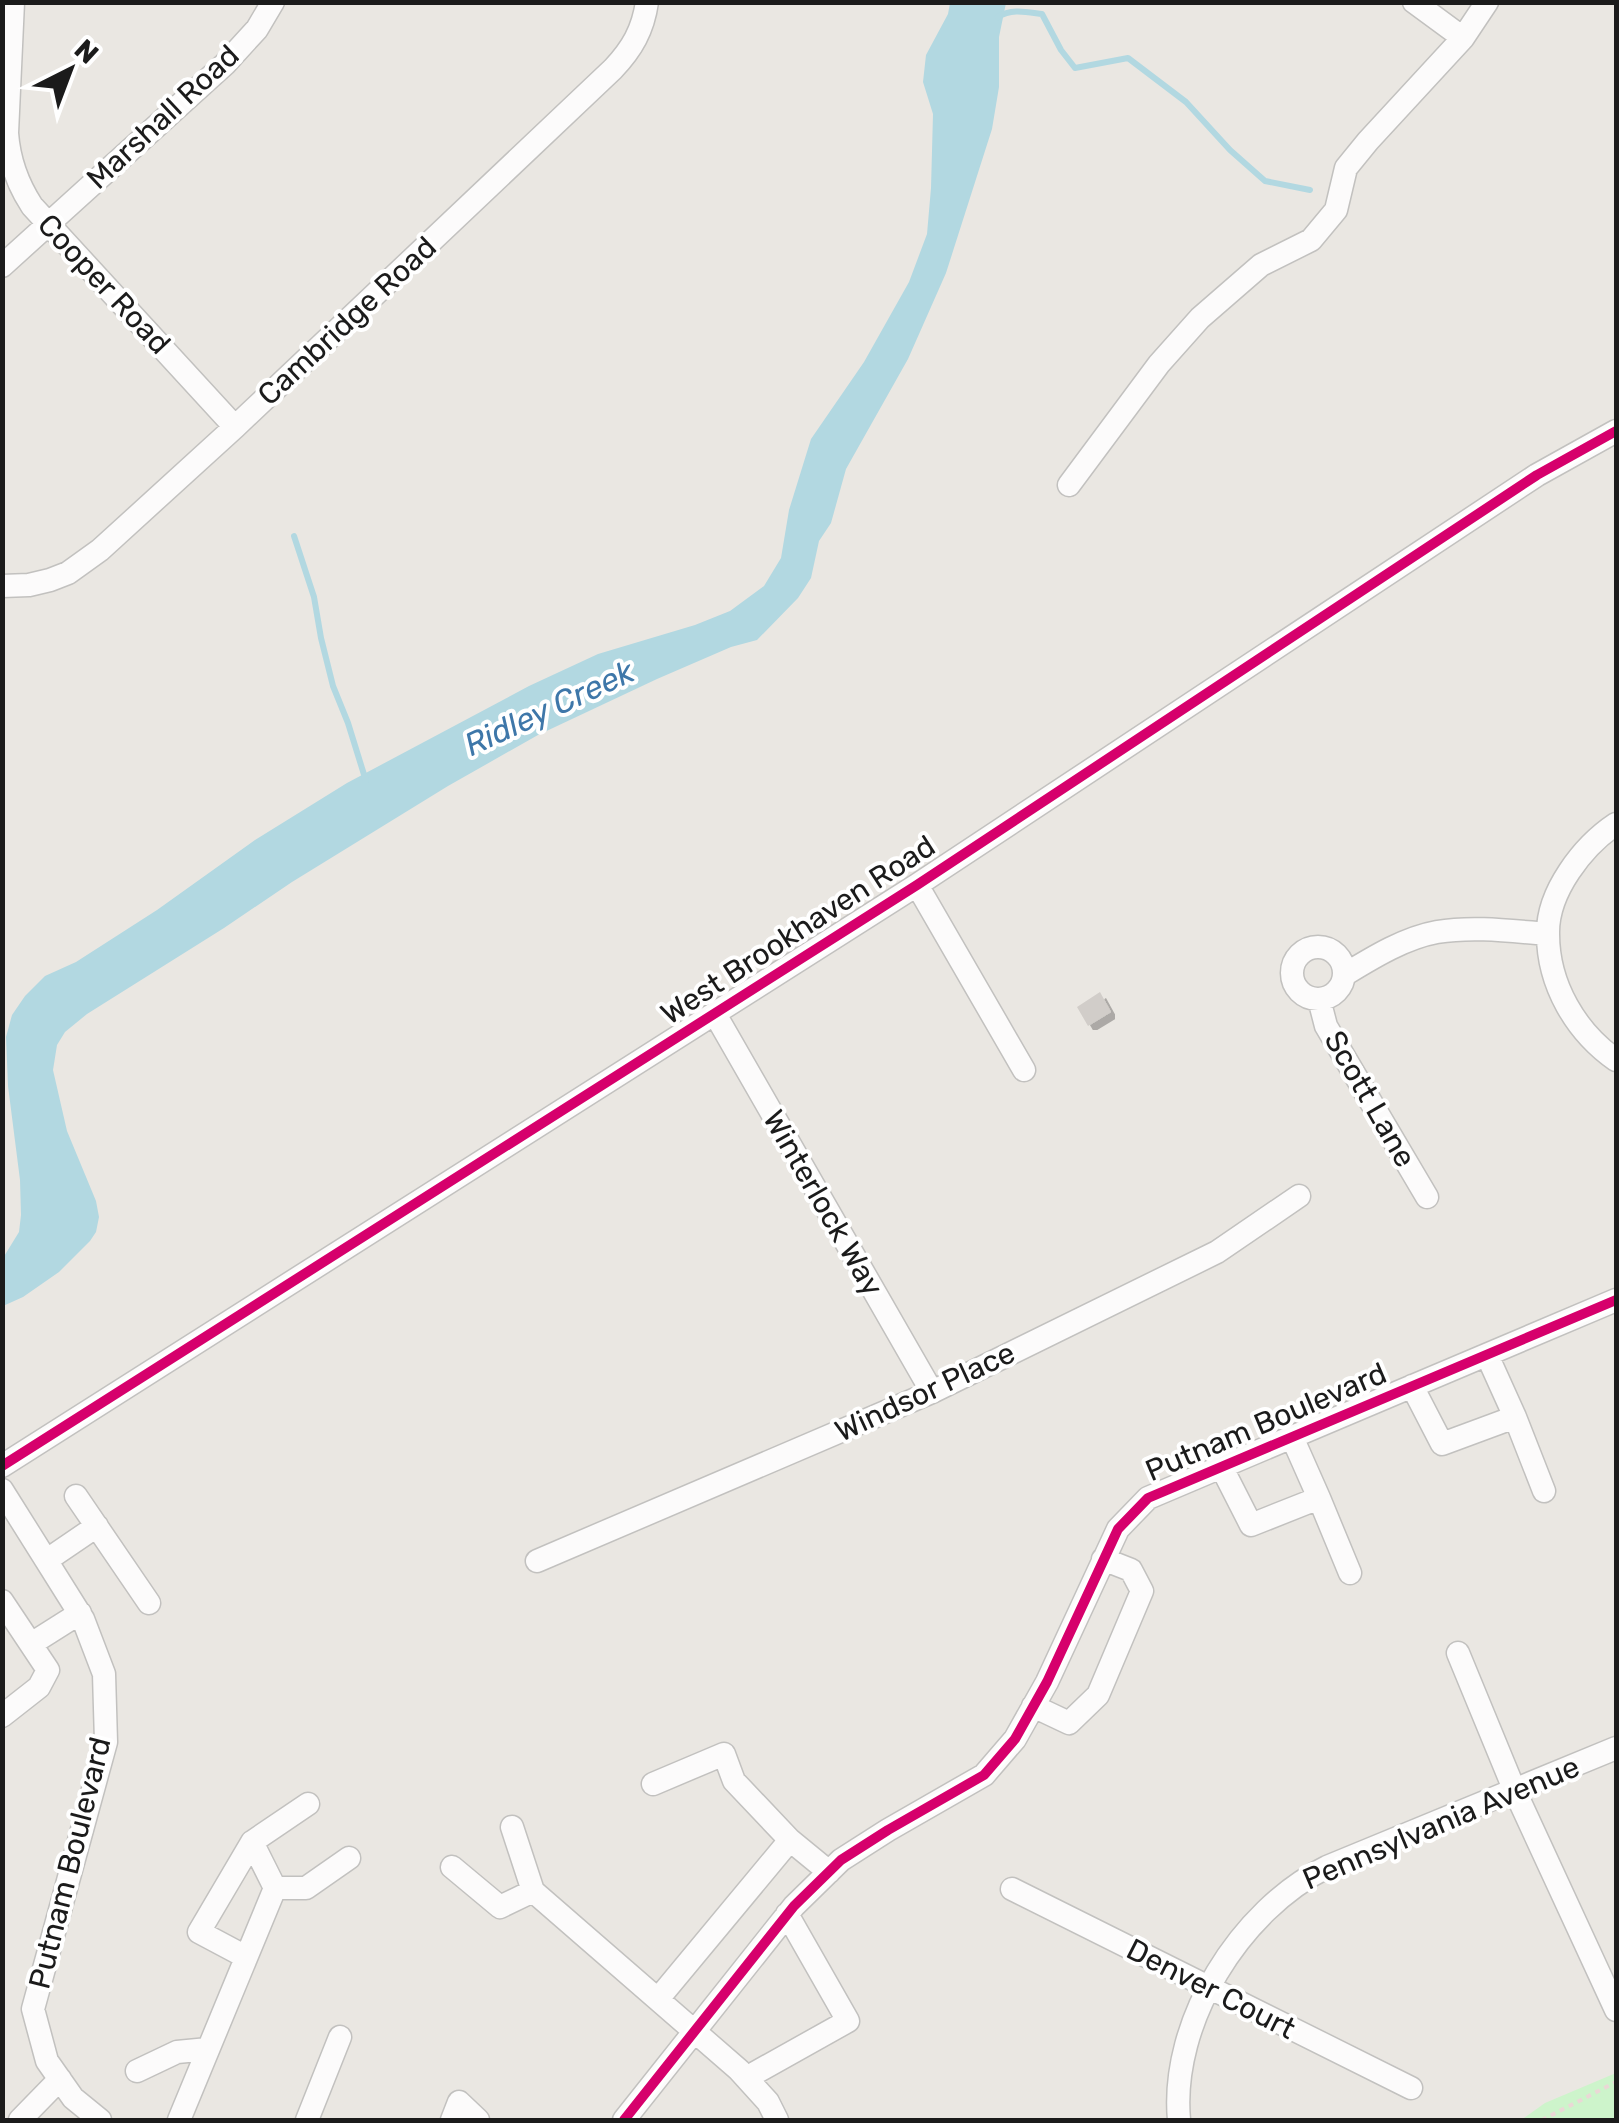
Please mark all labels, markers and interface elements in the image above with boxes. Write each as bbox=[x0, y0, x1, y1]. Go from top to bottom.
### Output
north arrow bbox=[20, 20, 120, 120]
text: N bbox=[68, 33, 105, 71]
street label: Marshall Road bbox=[79, 37, 247, 197]
street label: Cooper Road bbox=[30, 207, 178, 361]
street label: Cambridge Road bbox=[250, 229, 444, 413]
water label: Ridley Creek bbox=[458, 652, 640, 764]
street label: West Brookhaven Road bbox=[654, 828, 942, 1032]
street label: Scott Lane bbox=[1317, 1024, 1423, 1174]
street label: Winterlock Way bbox=[755, 1104, 891, 1302]
street label: Windsor Place bbox=[829, 1335, 1021, 1449]
street label: Putnam Boulevard bbox=[1140, 1355, 1392, 1489]
street label: Putnam Boulevard bbox=[21, 1733, 119, 1993]
street label: Pennsylvania Avenue bbox=[1297, 1748, 1585, 1898]
street label: Denver Court bbox=[1121, 1931, 1302, 2047]

